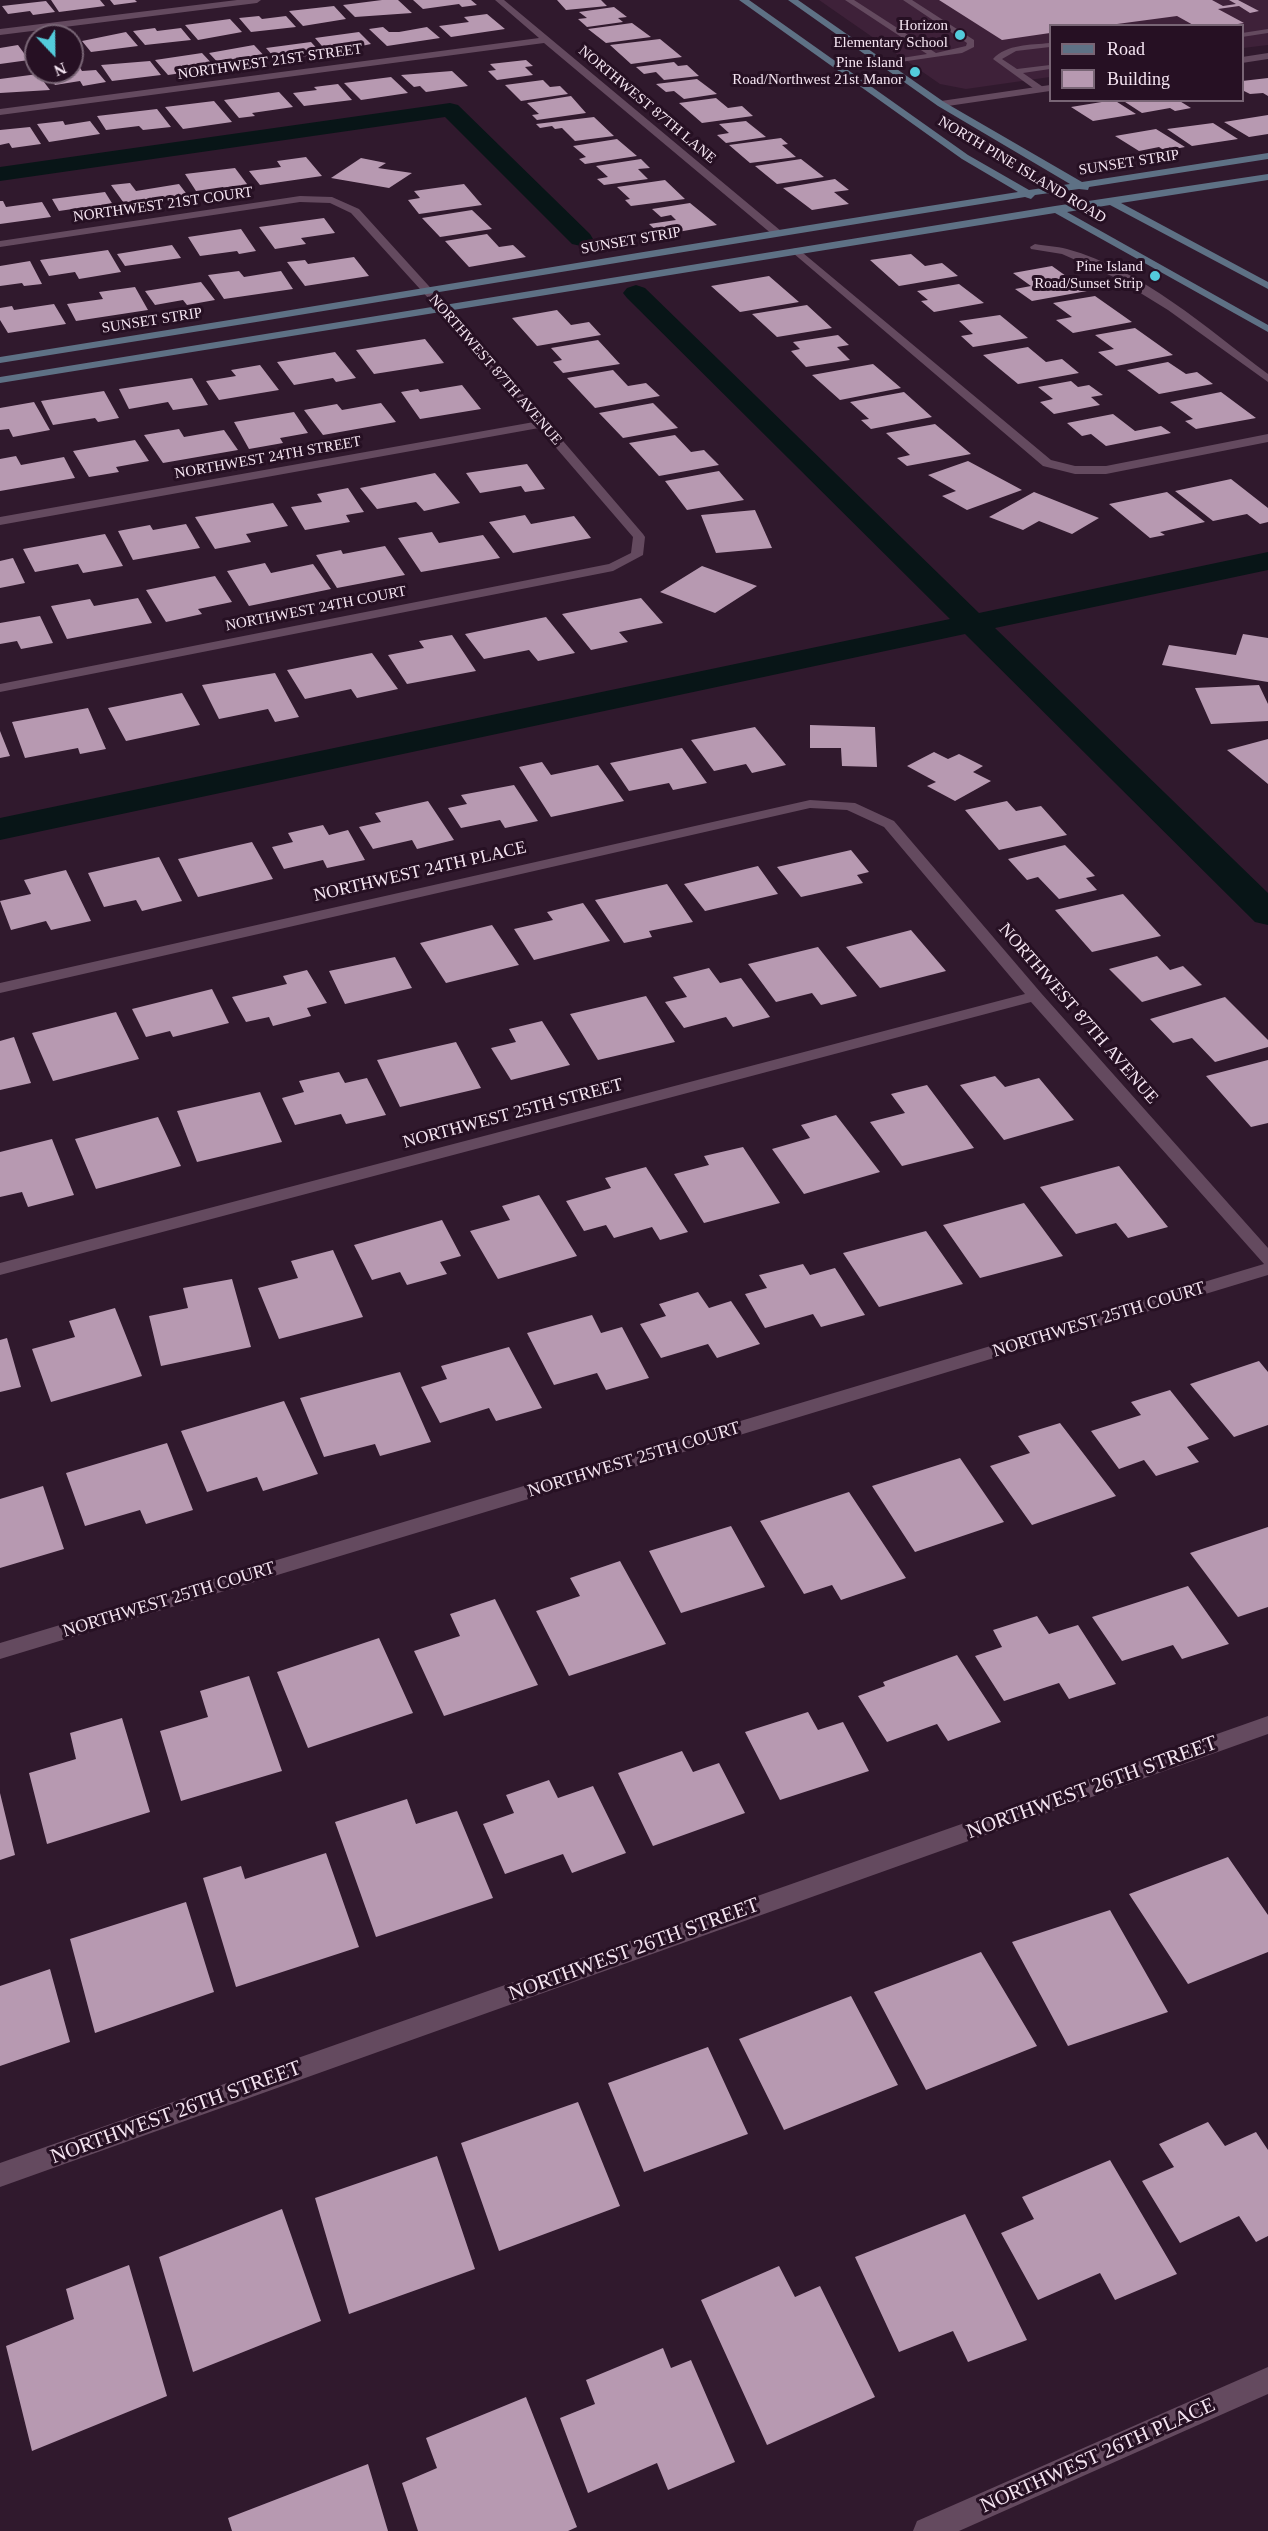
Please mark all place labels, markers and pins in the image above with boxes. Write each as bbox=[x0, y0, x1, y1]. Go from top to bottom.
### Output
place label: Horizon Elementary School bbox=[833, 17, 948, 52]
marker: Horizon Elementary School bbox=[953, 28, 967, 42]
place label: Pine Island Road/Northwest 21st Manor bbox=[732, 54, 903, 89]
marker: Pine Island Road/Northwest 21st Manor bbox=[908, 65, 922, 79]
place label: Pine Island Road/Sunset Strip bbox=[1034, 258, 1143, 293]
marker: Pine Island Road/Sunset Strip bbox=[1148, 269, 1162, 283]

